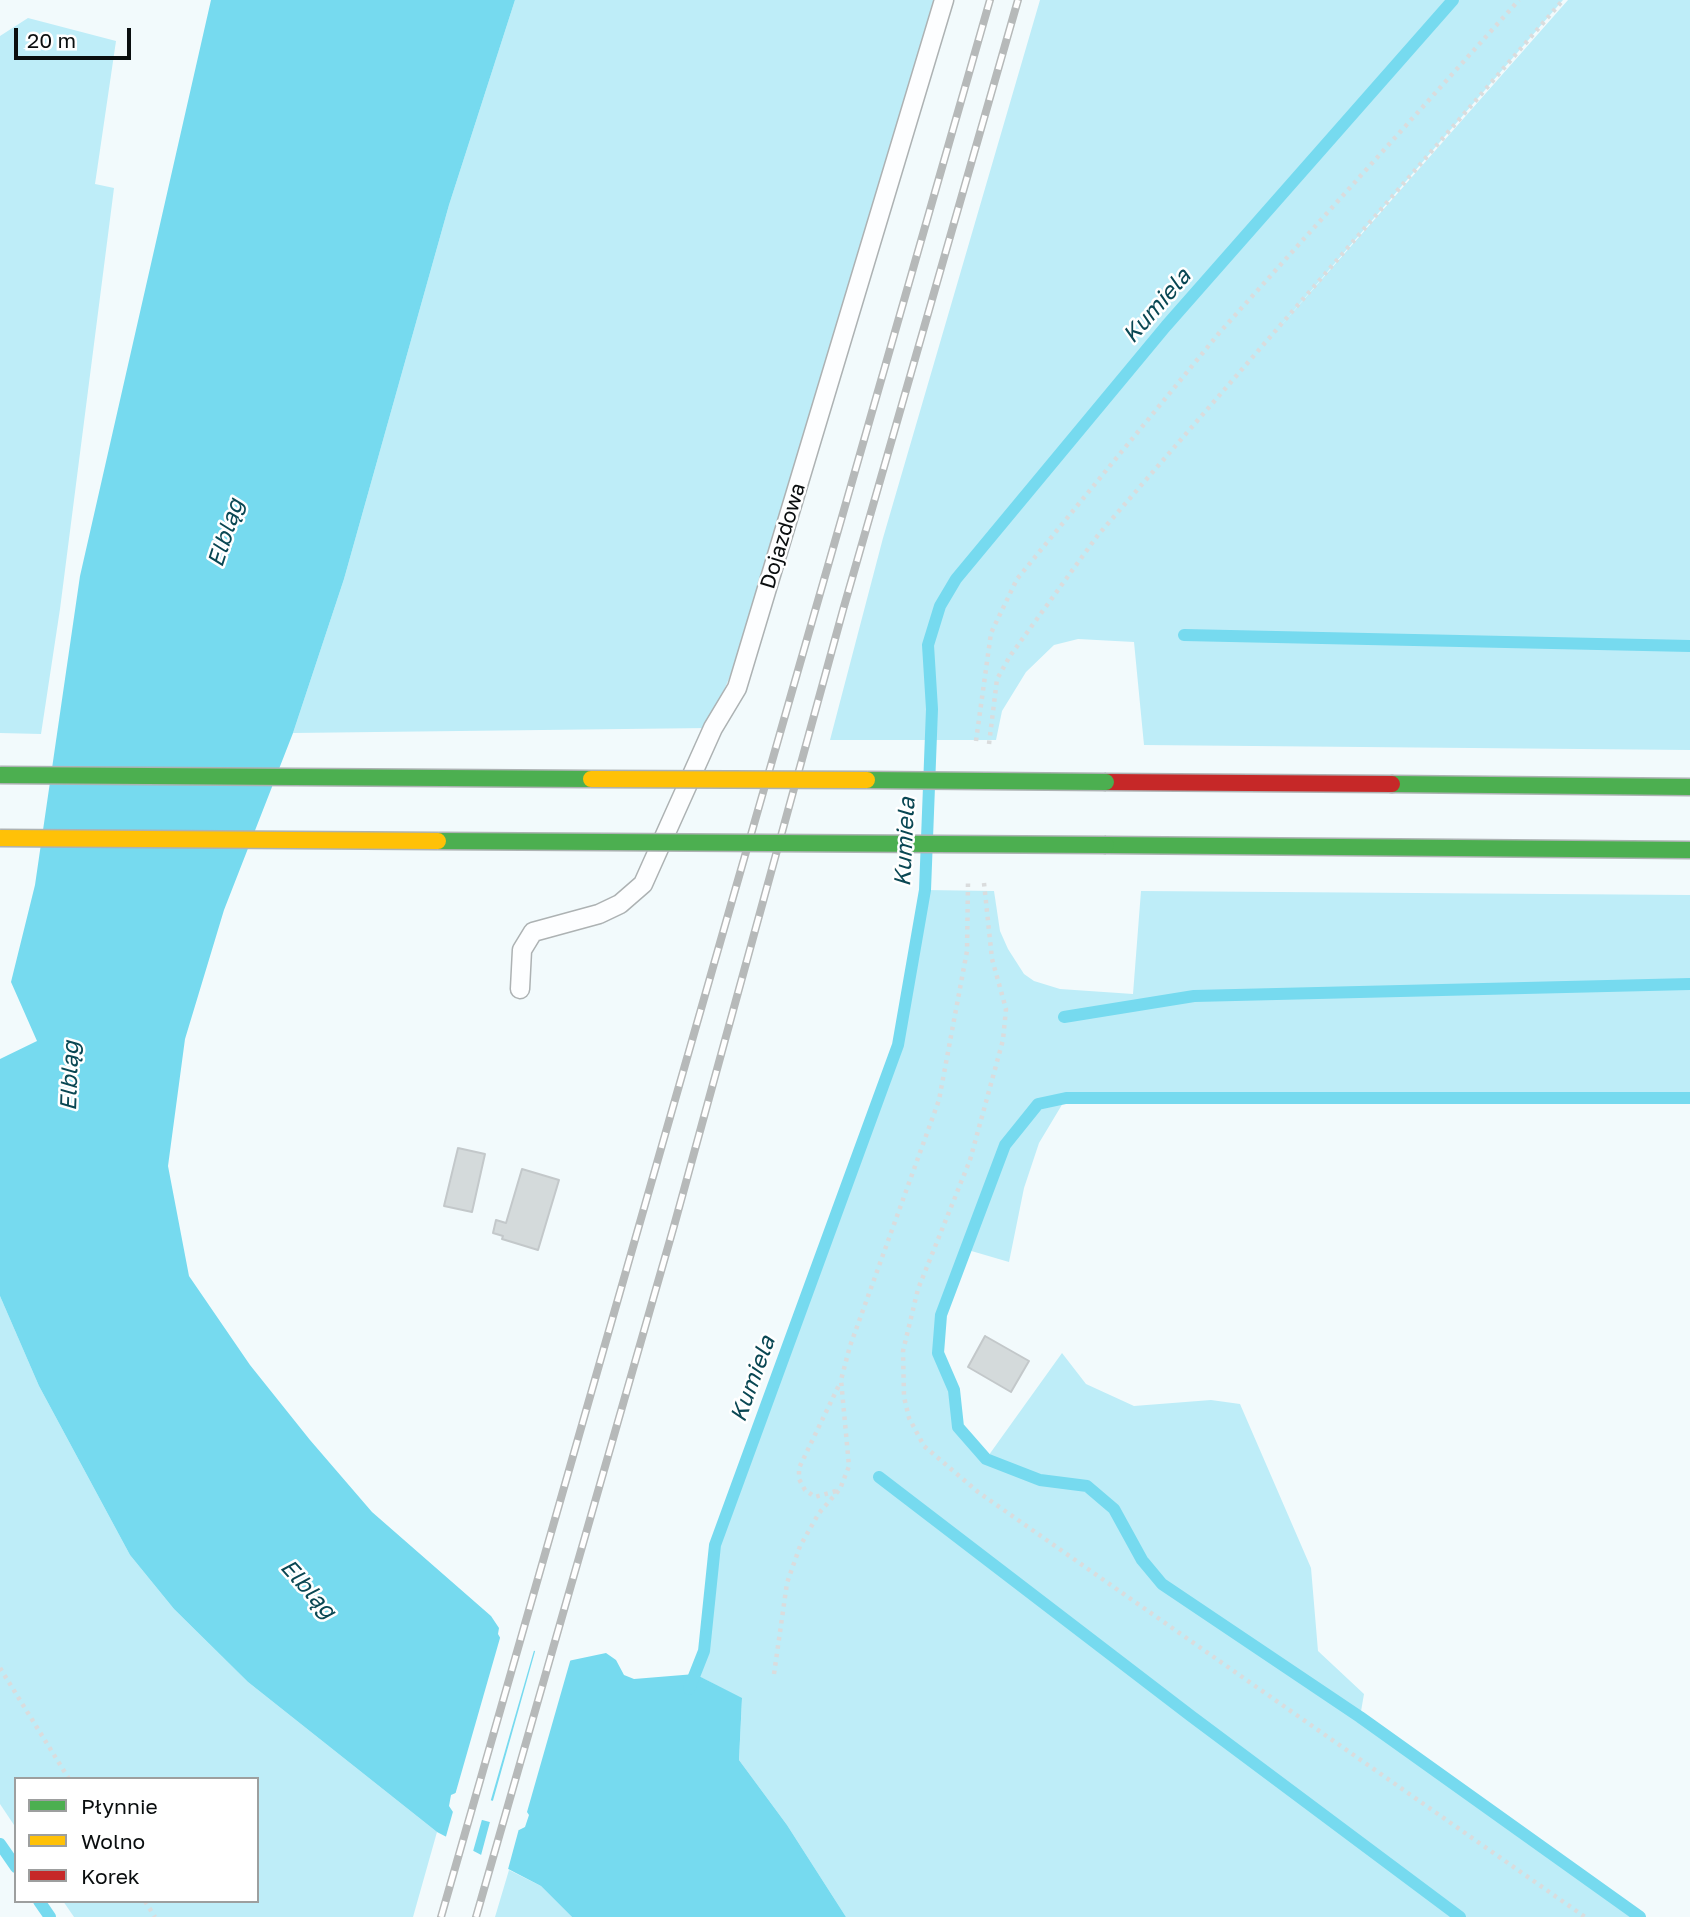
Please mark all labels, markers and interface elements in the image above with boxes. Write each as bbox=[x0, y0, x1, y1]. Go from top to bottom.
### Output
scale bar bbox=[18, 14, 135, 58]
text: 20 m bbox=[27, 27, 76, 53]
water label: Kumiela bbox=[1117, 263, 1197, 349]
street label: Dojazdowa bbox=[755, 480, 811, 592]
water label: Elbląg bbox=[202, 495, 250, 571]
water label: Kumiela bbox=[889, 797, 921, 887]
water label: Elbląg bbox=[55, 1041, 85, 1111]
water label: Kumiela bbox=[725, 1332, 781, 1426]
water label: Elbląg bbox=[274, 1554, 342, 1624]
legend bbox=[14, 1777, 259, 1903]
text: Płynnie bbox=[81, 1793, 158, 1819]
text: Wolno bbox=[81, 1828, 145, 1854]
text: Korek bbox=[81, 1863, 140, 1889]

